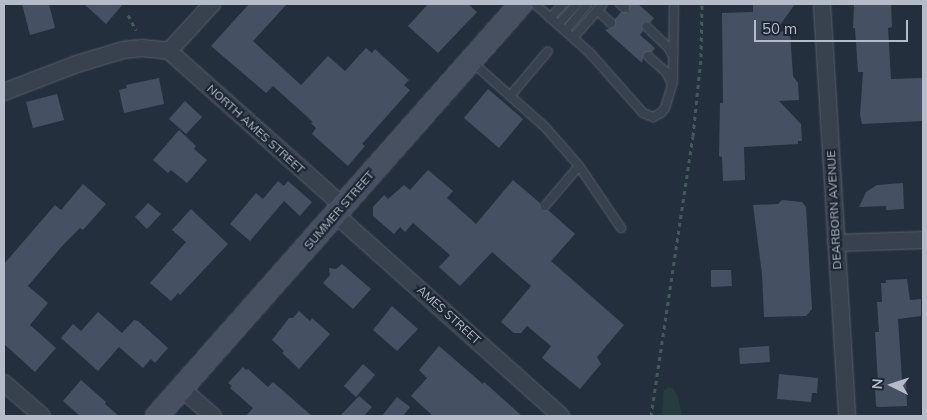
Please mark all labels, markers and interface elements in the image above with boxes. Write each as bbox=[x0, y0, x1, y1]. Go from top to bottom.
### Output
scale bar bbox=[757, 10, 911, 42]
text: 50 m bbox=[762, 19, 797, 38]
street label: NORTH AMES STREET bbox=[204, 81, 308, 177]
street label: DEARBORN AVENUE bbox=[824, 150, 844, 270]
street label: SUMMER STREET bbox=[301, 168, 377, 252]
street label: AMES STREET bbox=[414, 283, 484, 347]
north arrow bbox=[867, 360, 917, 410]
text: N bbox=[868, 378, 886, 390]

